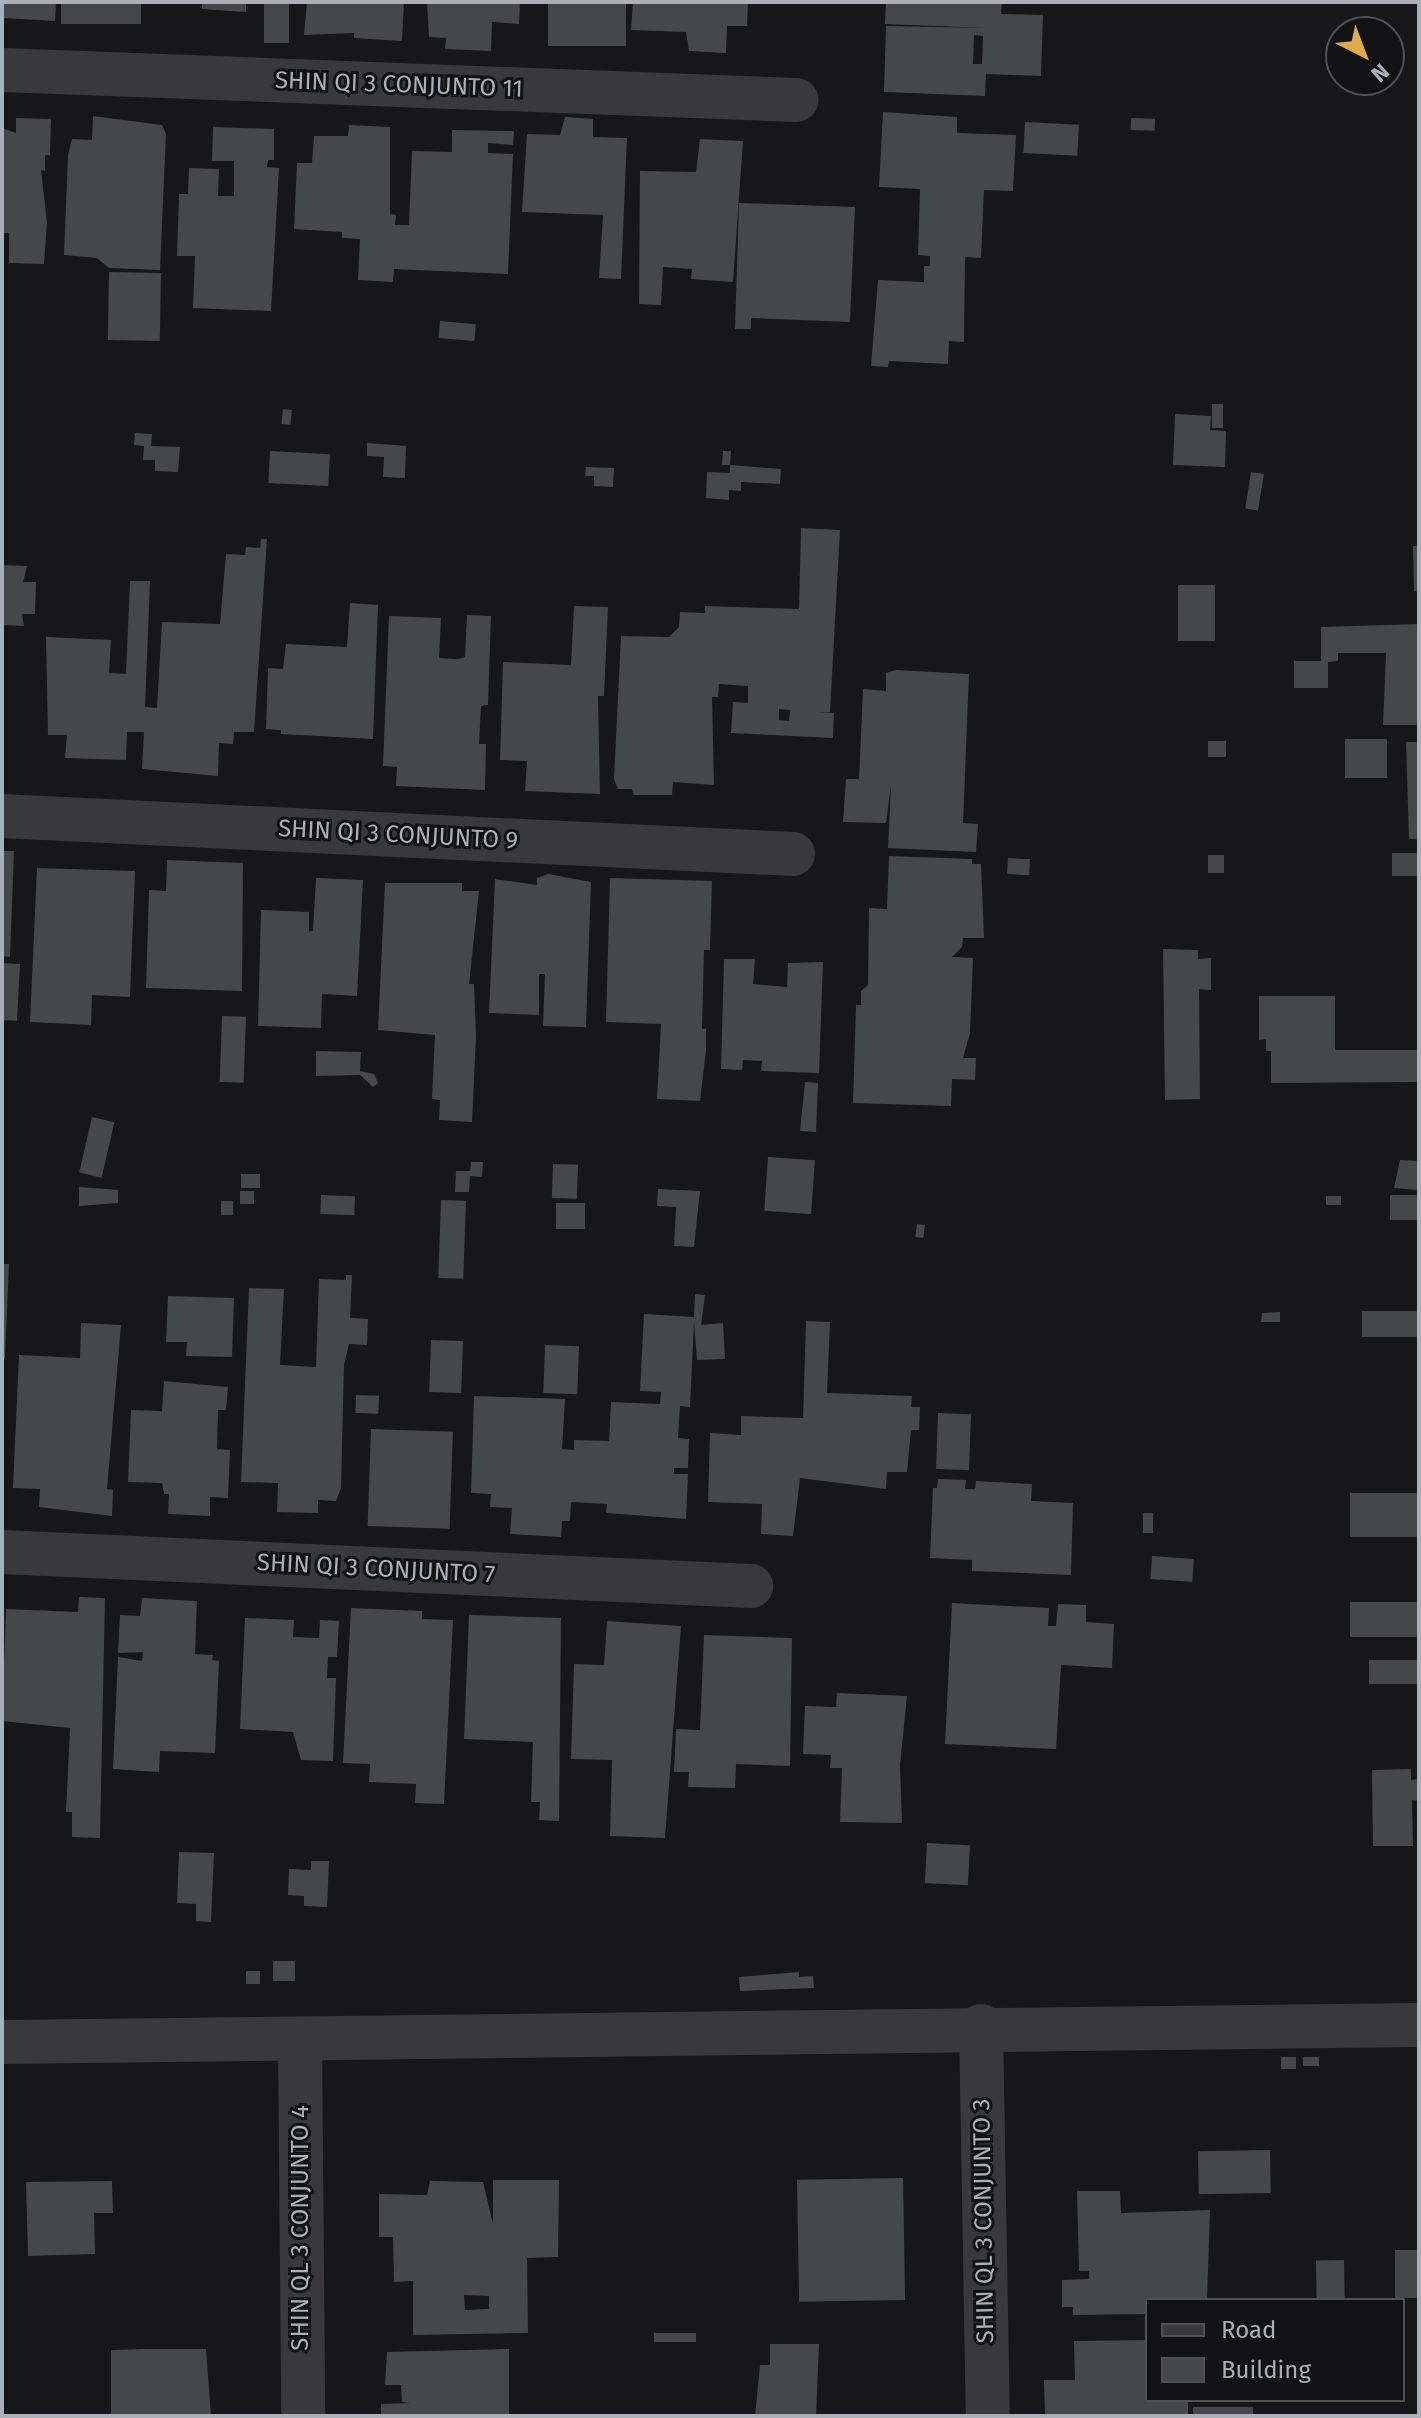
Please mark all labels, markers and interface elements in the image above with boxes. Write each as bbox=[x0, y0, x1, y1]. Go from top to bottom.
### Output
north arrow bbox=[1325, 16, 1405, 96]
text: N bbox=[1366, 58, 1395, 88]
street label: SHIN QI 3 CONJUNTO 11 bbox=[275, 66, 523, 104]
street label: SHIN QI 3 CONJUNTO 9 bbox=[277, 814, 519, 856]
street label: SHIN QI 3 CONJUNTO 7 bbox=[256, 1548, 496, 1590]
street label: SHIN QL 3 CONJUNTO 3 bbox=[967, 2098, 1001, 2344]
street label: SHIN QL 3 CONJUNTO 4 bbox=[287, 2105, 315, 2351]
legend bbox=[1145, 2298, 1405, 2402]
text: Road bbox=[1221, 2316, 1276, 2344]
text: Building bbox=[1221, 2356, 1311, 2384]

